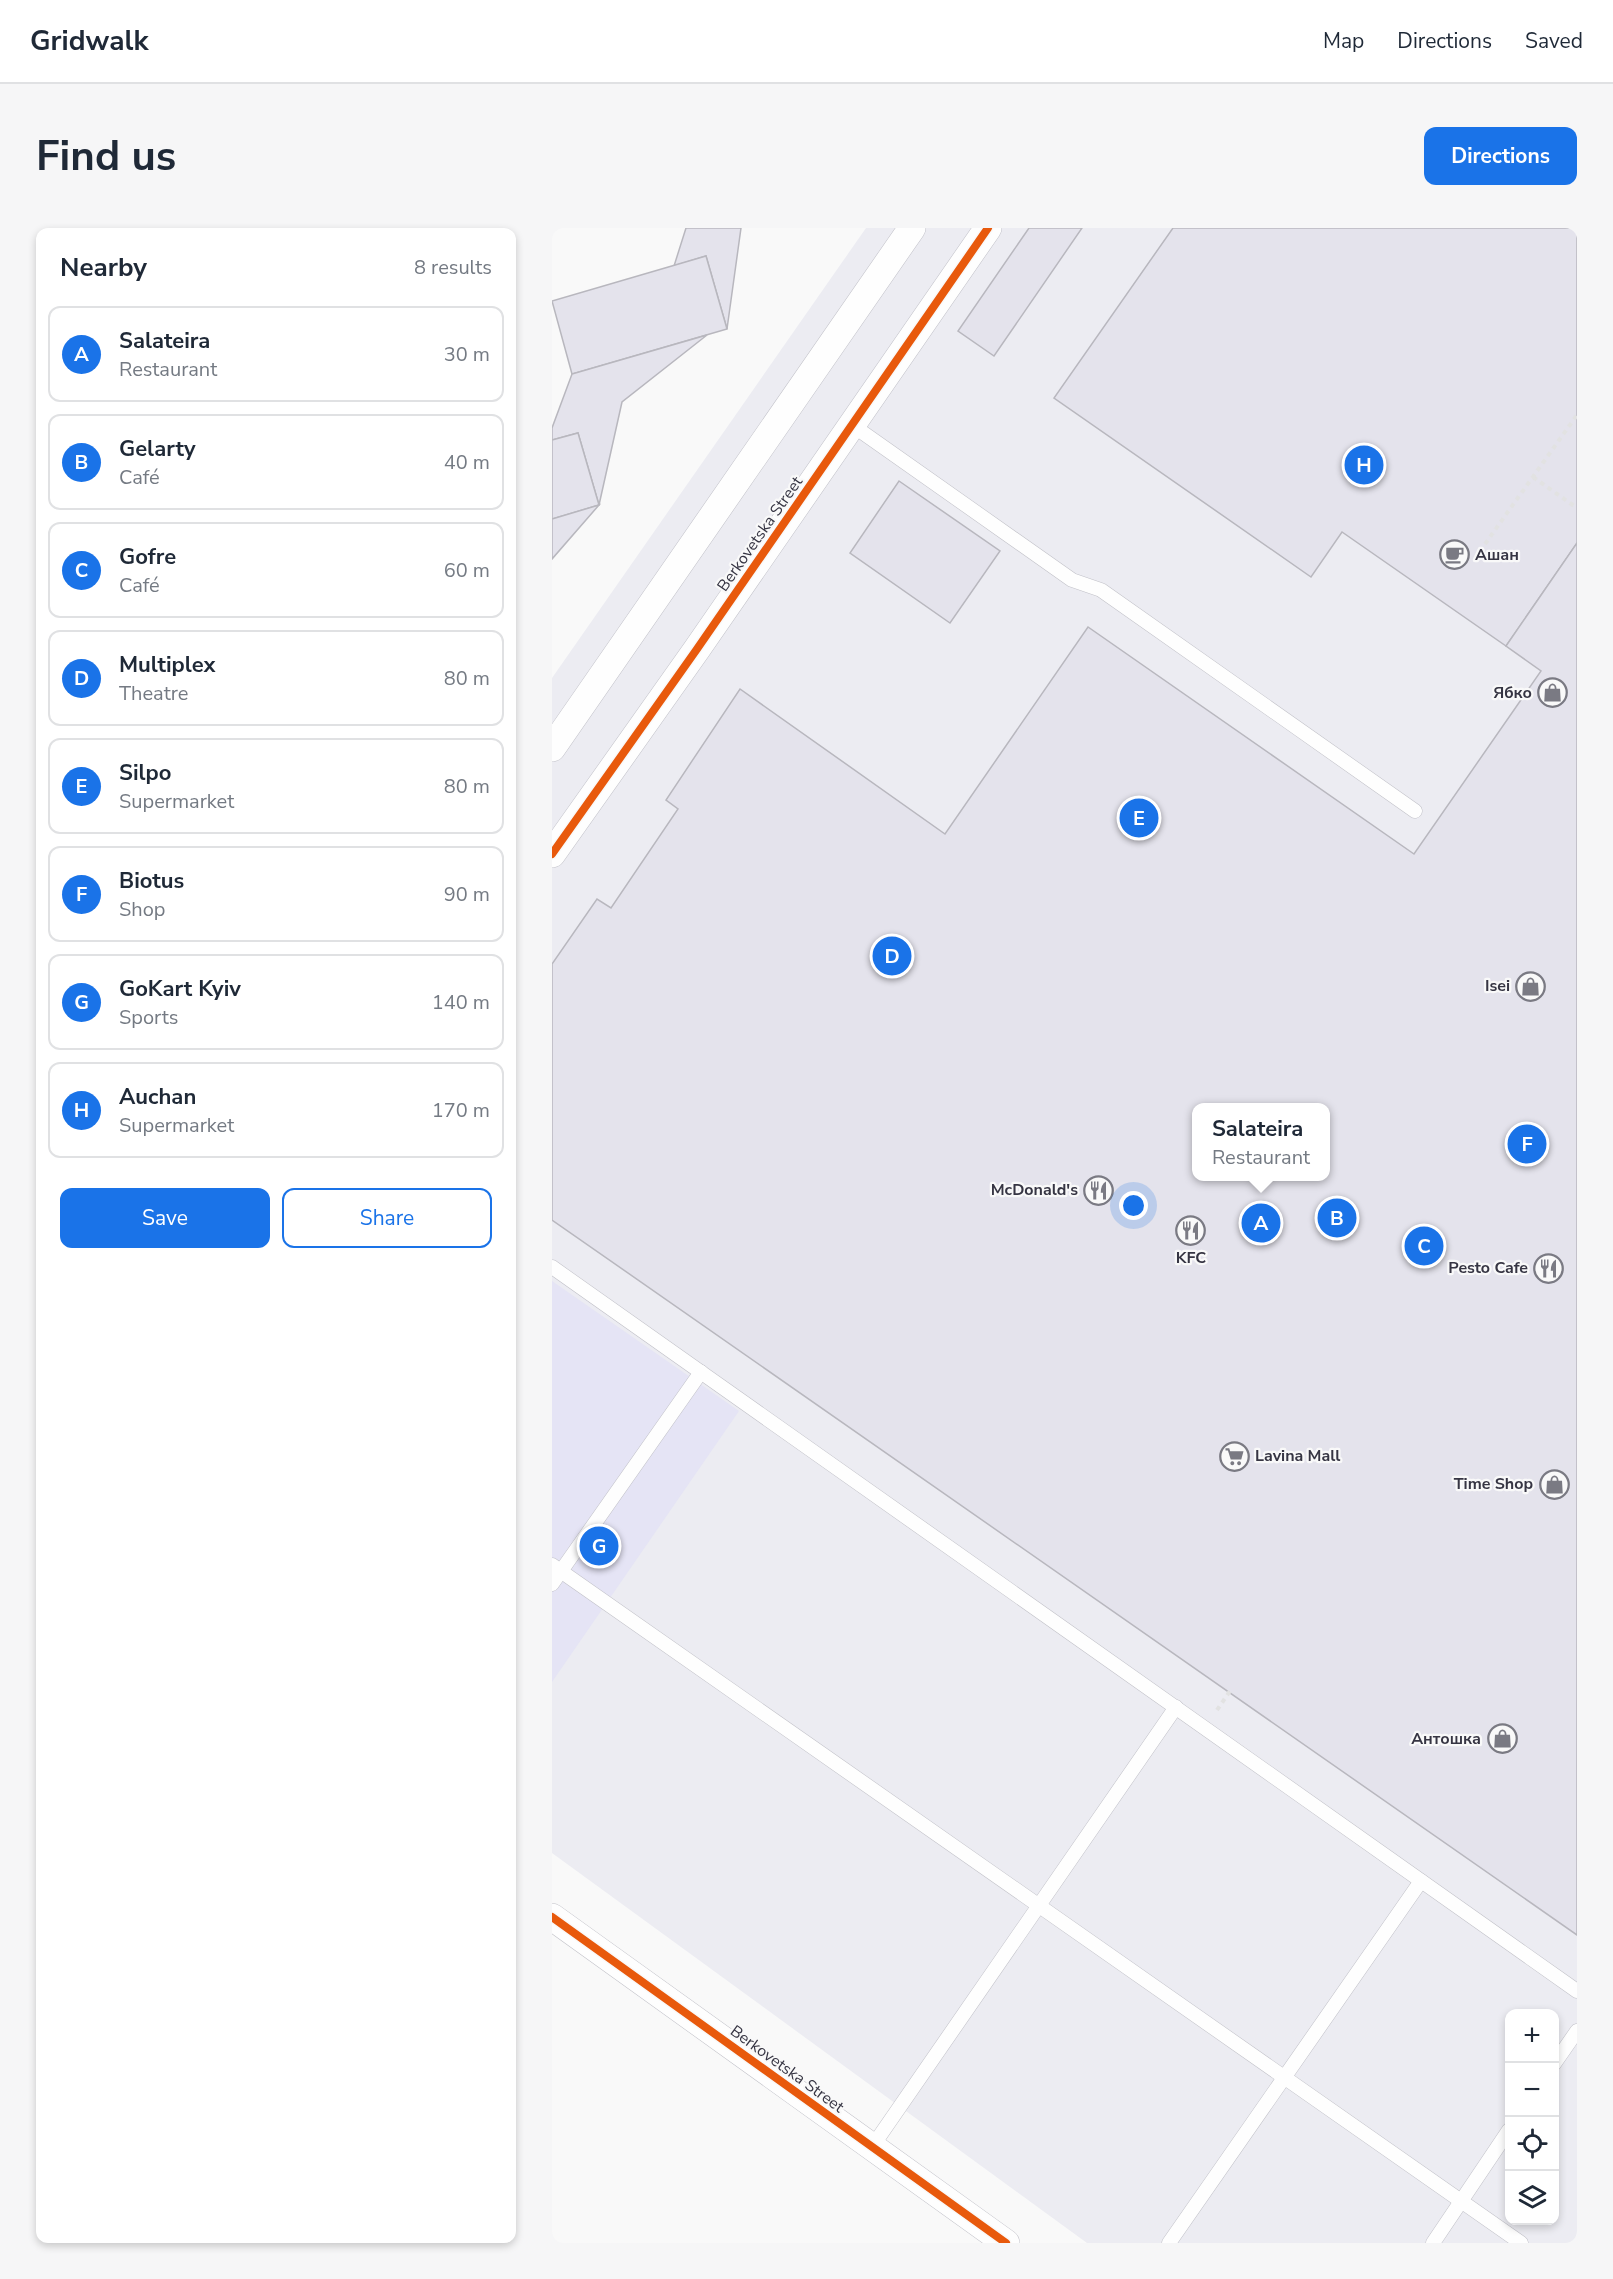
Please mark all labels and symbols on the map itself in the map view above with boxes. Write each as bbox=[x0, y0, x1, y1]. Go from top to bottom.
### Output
pin: H bbox=[1344, 442, 1384, 488]
street label: Berkovetska Street bbox=[712, 472, 808, 596]
cafe icon: Ашан bbox=[1438, 539, 1470, 571]
place label: Ашан bbox=[1475, 544, 1519, 566]
shop icon: Ябко bbox=[1537, 677, 1569, 709]
place label: Ябко bbox=[1493, 682, 1532, 704]
pin: E bbox=[1120, 796, 1158, 840]
pin: D bbox=[872, 934, 912, 978]
shop icon: Isei bbox=[1515, 970, 1547, 1002]
place label: Isei bbox=[1485, 975, 1510, 997]
pin: F bbox=[1508, 1122, 1546, 1166]
restaurant icon: McDonald's bbox=[1083, 1174, 1115, 1206]
place label: McDonald's bbox=[991, 1179, 1078, 1201]
your location bbox=[1119, 1191, 1148, 1220]
pin: B bbox=[1318, 1196, 1356, 1240]
pin: A bbox=[1242, 1200, 1280, 1246]
restaurant icon: KFC bbox=[1175, 1214, 1207, 1246]
pin: C bbox=[1404, 1224, 1444, 1268]
place label: KFC bbox=[1176, 1247, 1206, 1269]
restaurant icon: Pesto Cafe bbox=[1533, 1252, 1565, 1284]
place label: Pesto Cafe bbox=[1448, 1257, 1528, 1279]
supermarket icon: Lavina Mall bbox=[1218, 1440, 1250, 1472]
place label: Lavina Mall bbox=[1255, 1445, 1340, 1467]
shop icon: Time Shop bbox=[1538, 1468, 1570, 1500]
place label: Time Shop bbox=[1454, 1473, 1533, 1495]
pin: G bbox=[580, 1524, 618, 1568]
shop icon: Антошка bbox=[1486, 1723, 1518, 1755]
place label: Антошка bbox=[1411, 1728, 1481, 1750]
street label: Berkovetska Street bbox=[726, 2020, 849, 2118]

